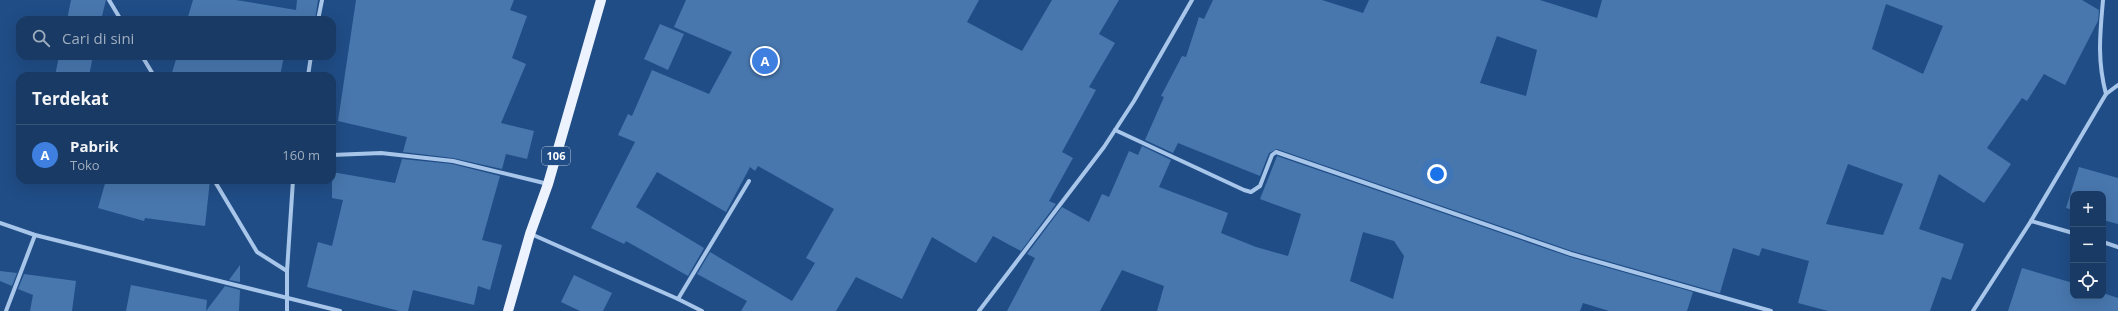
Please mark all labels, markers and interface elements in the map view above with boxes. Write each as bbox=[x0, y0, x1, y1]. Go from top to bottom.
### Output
search box bbox=[16, 16, 336, 60]
icon: search bbox=[30, 27, 52, 49]
text: Cari di sini bbox=[62, 28, 134, 48]
pin: A bbox=[752, 46, 778, 76]
text: Terdekat bbox=[32, 87, 109, 110]
text: Pabrik bbox=[70, 136, 119, 156]
text: A bbox=[41, 146, 49, 164]
text: 160 m bbox=[282, 146, 320, 164]
road number: 106 bbox=[542, 147, 570, 165]
text: Toko bbox=[70, 156, 100, 174]
your location bbox=[1427, 164, 1447, 184]
map controls bbox=[2070, 191, 2106, 299]
button: + bbox=[2070, 191, 2106, 227]
button: − bbox=[2070, 227, 2106, 263]
button: locate bbox=[2070, 263, 2106, 299]

